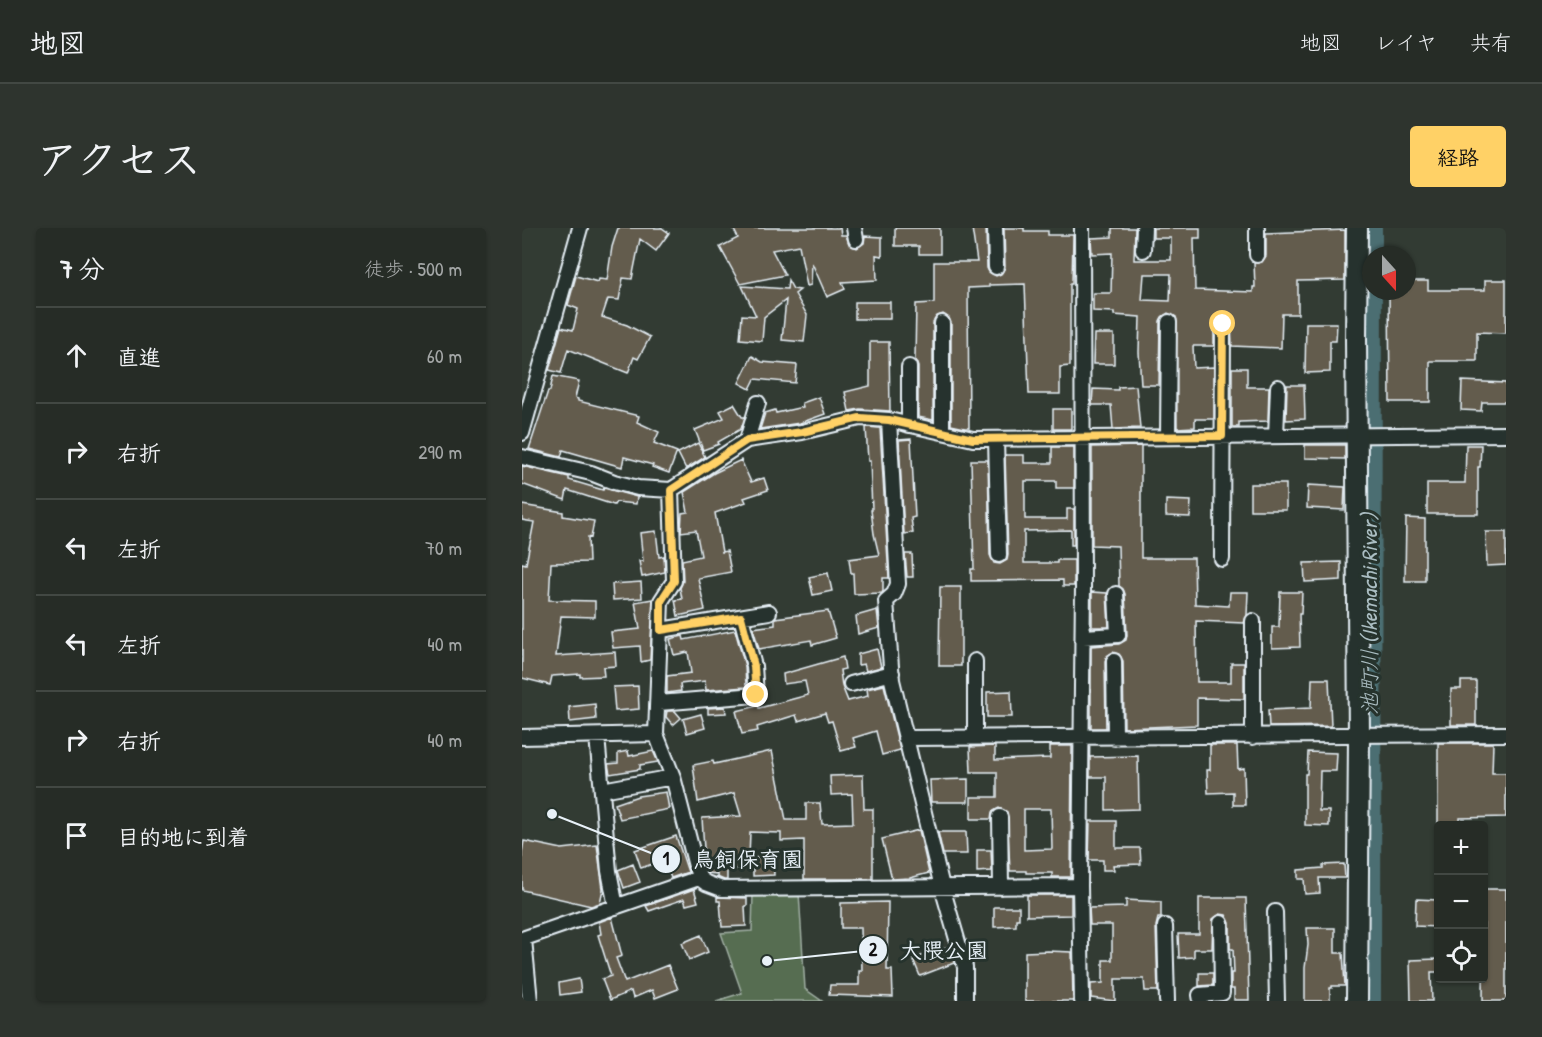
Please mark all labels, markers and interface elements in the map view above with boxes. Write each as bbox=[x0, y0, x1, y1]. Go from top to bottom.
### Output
text: 地図 bbox=[30, 24, 86, 62]
text: 地図 bbox=[1300, 28, 1342, 57]
text: レイヤ bbox=[1375, 28, 1437, 57]
text: 共有 bbox=[1470, 28, 1512, 57]
button: 経路 bbox=[1410, 126, 1506, 187]
text: アクセス bbox=[36, 130, 201, 187]
north arrow bbox=[1362, 246, 1416, 300]
text: 7 分 bbox=[60, 251, 105, 286]
text: 徒歩 · 500 m bbox=[364, 255, 462, 282]
route start bbox=[1209, 310, 1235, 336]
icon: ahead bbox=[60, 339, 93, 372]
text: 直進 bbox=[117, 342, 161, 372]
text: 60 m bbox=[427, 342, 462, 369]
icon: right bbox=[60, 435, 93, 468]
text: 右折 bbox=[117, 438, 161, 468]
text: 290 m bbox=[418, 438, 462, 465]
water label: 池町川 (Ikemachi River) bbox=[1354, 511, 1384, 715]
icon: left bbox=[60, 531, 93, 564]
text: 左折 bbox=[117, 534, 161, 564]
text: 70 m bbox=[425, 534, 462, 561]
icon: left bbox=[60, 627, 93, 660]
text: 左折 bbox=[117, 630, 161, 660]
text: 40 m bbox=[427, 630, 462, 657]
route end bbox=[742, 681, 768, 707]
icon: right bbox=[60, 723, 93, 756]
text: 右折 bbox=[117, 726, 161, 756]
text: 40 m bbox=[427, 726, 462, 753]
icon: arrive bbox=[60, 819, 93, 852]
map controls bbox=[1434, 821, 1488, 983]
button: + bbox=[1434, 821, 1488, 875]
text: 目的地に到着 bbox=[117, 822, 249, 852]
callout: 鳥飼保育園 bbox=[651, 839, 815, 879]
text: 鳥飼保育園 bbox=[693, 844, 803, 874]
text: 1 bbox=[663, 846, 670, 871]
button: − bbox=[1434, 875, 1488, 929]
button: locate bbox=[1434, 929, 1488, 983]
callout: 大隈公園 bbox=[858, 930, 1000, 970]
text: 大隈公園 bbox=[900, 935, 988, 965]
text: 2 bbox=[869, 937, 878, 962]

